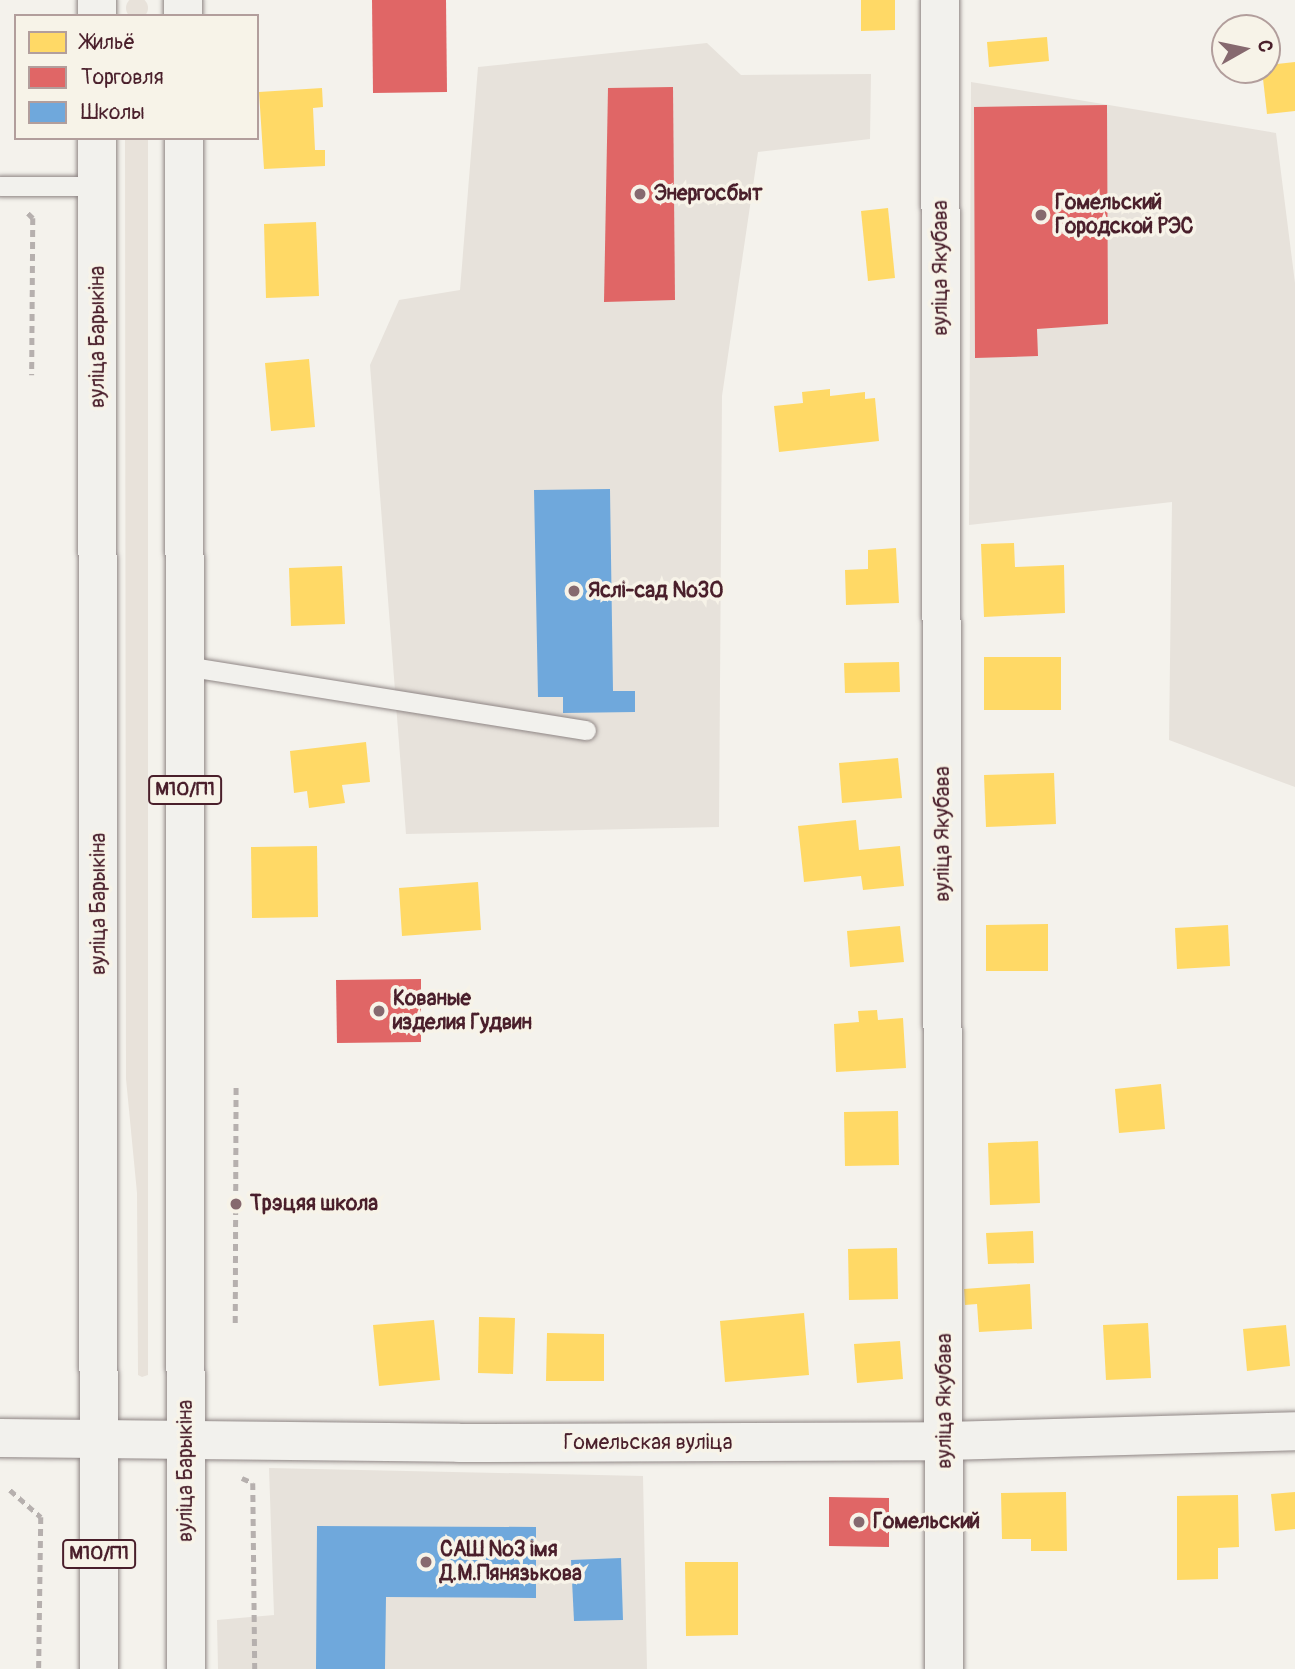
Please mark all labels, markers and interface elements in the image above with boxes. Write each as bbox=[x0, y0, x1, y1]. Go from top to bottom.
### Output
legend bbox=[14, 14, 259, 140]
north arrow bbox=[1211, 14, 1281, 84]
text: Жильё bbox=[81, 29, 135, 56]
text: С bbox=[1252, 38, 1278, 54]
text: Торговля bbox=[81, 64, 164, 91]
text: Школы bbox=[81, 99, 145, 126]
place label: Энергосбыт bbox=[654, 181, 763, 207]
marker: Энергосбыт bbox=[632, 186, 648, 202]
place label: Гомельский Городской РЭС bbox=[1055, 190, 1194, 240]
street label: вуліца Якубава bbox=[928, 200, 954, 336]
marker: Гомельский Городской РЭС bbox=[1033, 207, 1049, 223]
street label: вуліца Барыкіна bbox=[85, 266, 111, 408]
place label: Яслі-сад №30 bbox=[588, 578, 724, 604]
marker: Яслі-сад №30 bbox=[566, 583, 582, 599]
street label: вуліца Якубава bbox=[930, 766, 956, 902]
road number: М10/П1 bbox=[146, 775, 224, 806]
street label: вуліца Барыкіна bbox=[86, 833, 112, 975]
place label: Кованые изделия Гудвин bbox=[393, 986, 532, 1036]
marker: Кованые изделия Гудвин bbox=[371, 1003, 387, 1019]
place label: Трэцяя школа bbox=[250, 1191, 378, 1217]
marker: Трэцяя школа bbox=[228, 1196, 244, 1212]
street label: вуліца Якубава bbox=[932, 1333, 958, 1469]
street label: вуліца Барыкіна bbox=[173, 1400, 199, 1542]
street label: Гомельская вуліца bbox=[564, 1430, 732, 1456]
place label: Гомельский bbox=[873, 1509, 980, 1535]
marker: Гомельский bbox=[851, 1514, 867, 1530]
place label: САШ №3 імя Д.М.Пянязькова bbox=[440, 1537, 582, 1587]
road number: М10/П1 bbox=[60, 1538, 138, 1570]
marker: САШ №3 імя Д.М.Пянязькова bbox=[418, 1554, 434, 1570]

